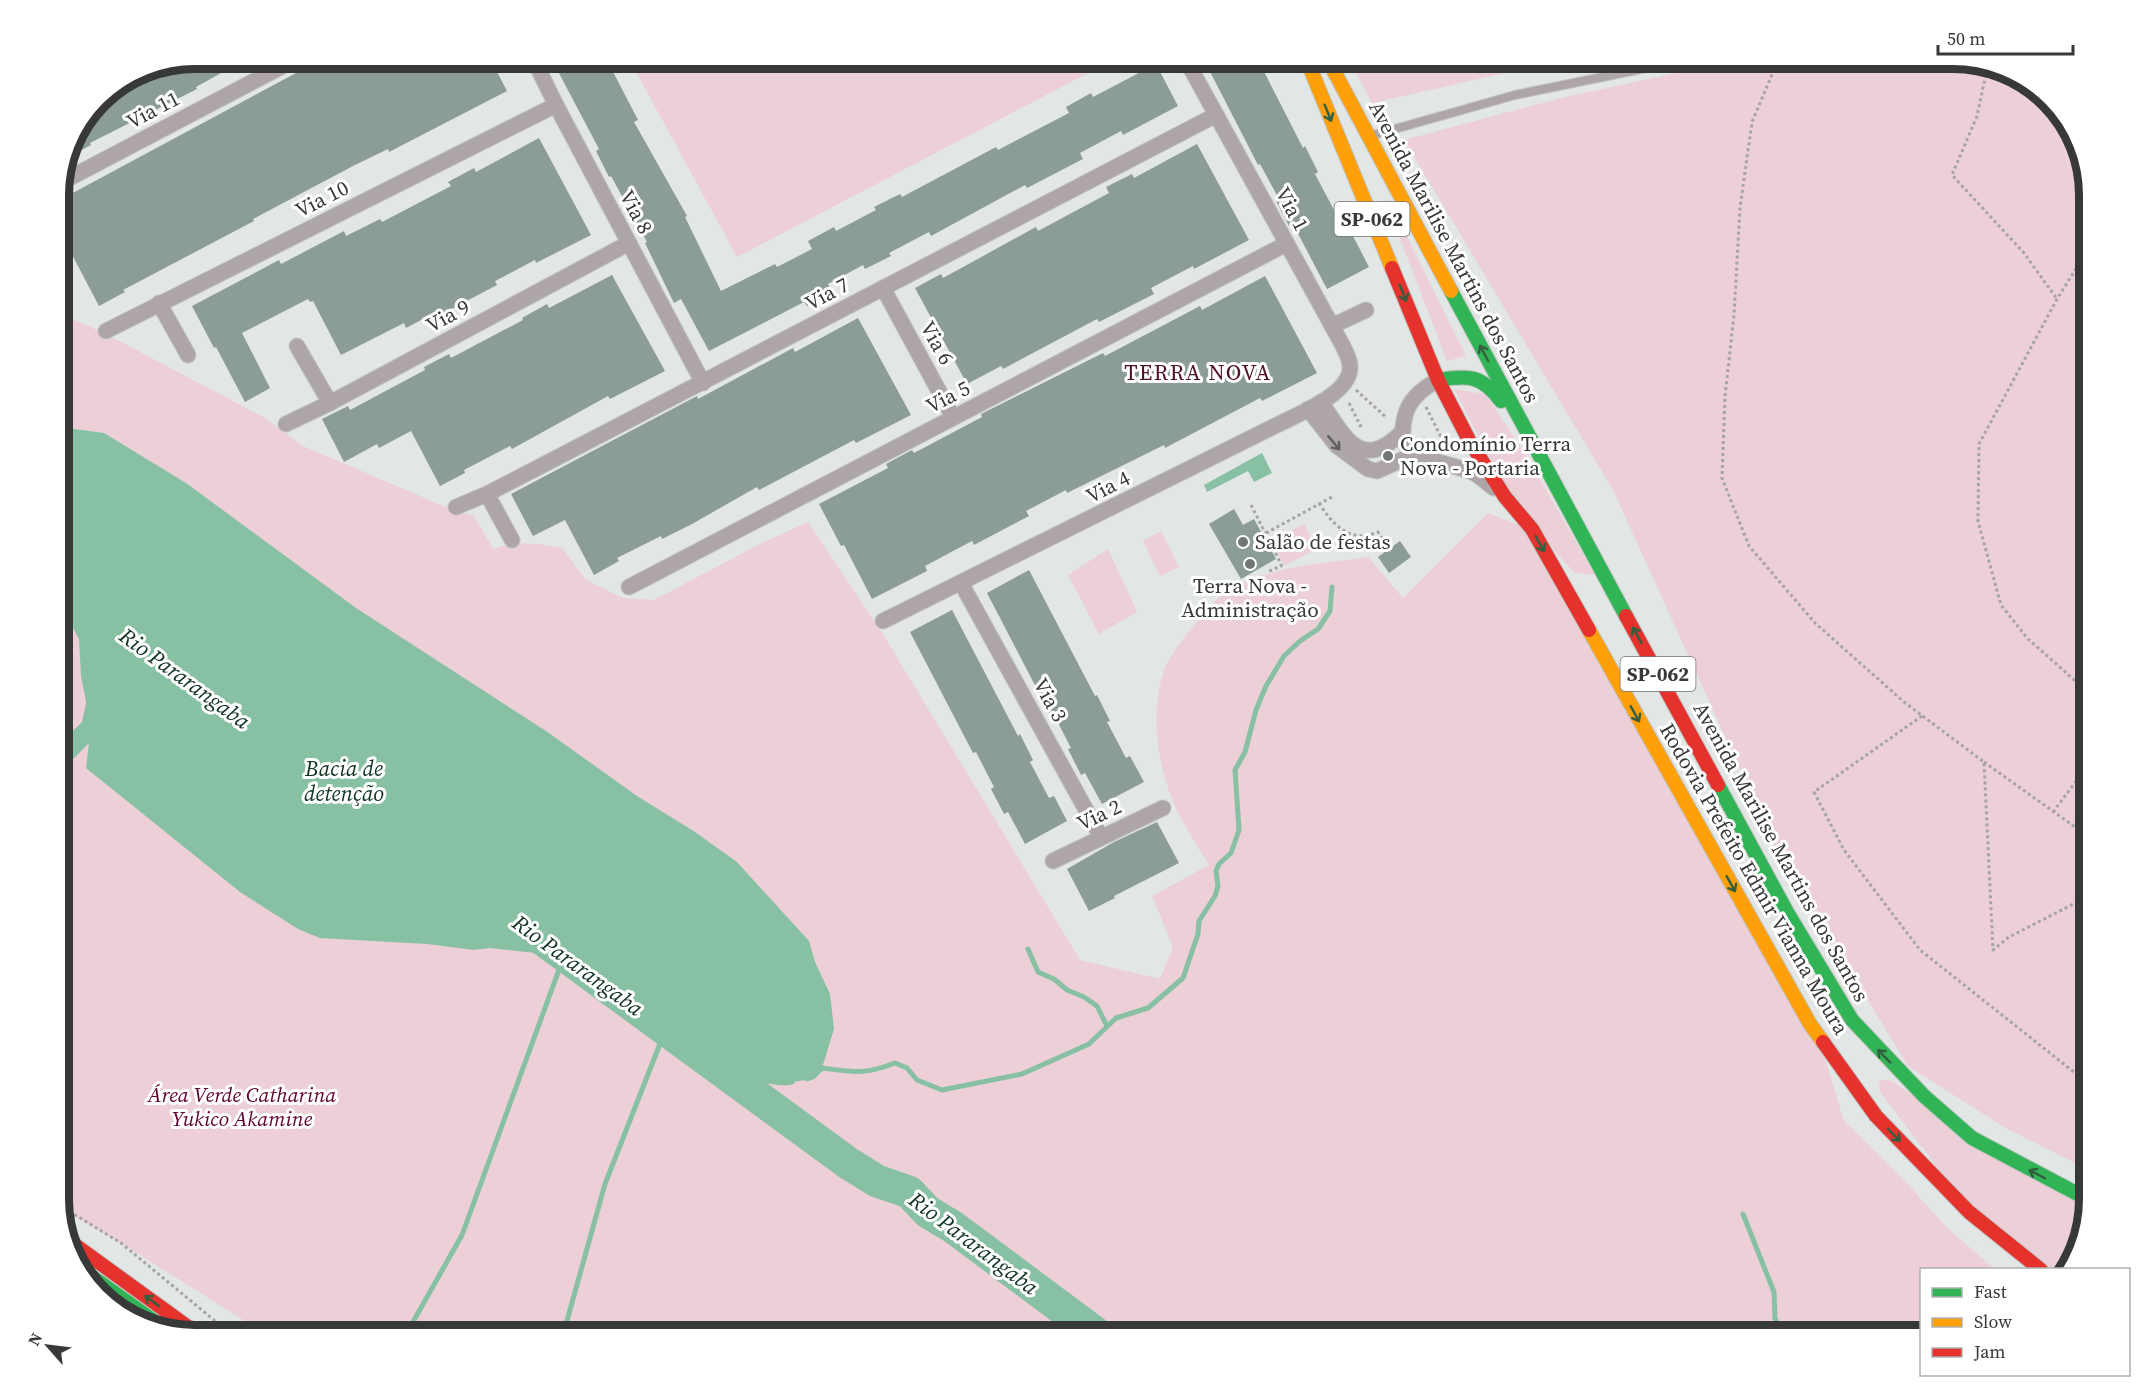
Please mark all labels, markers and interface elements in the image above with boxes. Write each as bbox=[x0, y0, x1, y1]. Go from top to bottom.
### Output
scale bar bbox=[1938, 18, 2073, 56]
text: 50 m bbox=[1947, 26, 1985, 51]
street label: Via 11 bbox=[121, 84, 184, 136]
street label: Avenida Marilise Martins dos Santos bbox=[1362, 96, 1547, 408]
one-way arrow bbox=[1323, 103, 1334, 121]
street label: Via 10 bbox=[290, 173, 353, 224]
street label: Via 1 bbox=[1269, 182, 1316, 236]
street label: Via 8 bbox=[613, 185, 660, 239]
road number: SP-062 bbox=[1334, 202, 1410, 236]
street label: Via 7 bbox=[800, 270, 854, 317]
one-way arrow bbox=[1398, 283, 1409, 301]
street label: Via 9 bbox=[421, 292, 475, 339]
street label: Via 6 bbox=[914, 316, 961, 370]
one-way arrow bbox=[1478, 345, 1490, 362]
district label: TERRA NOVA bbox=[1124, 357, 1272, 387]
street label: Via 5 bbox=[921, 373, 975, 420]
place label: Condomínio Terra Nova - Portaria bbox=[1400, 429, 1572, 482]
one-way arrow bbox=[1328, 435, 1341, 451]
marker: Condomínio Terra Nova - Portaria bbox=[1381, 449, 1395, 463]
street label: Via 4 bbox=[1081, 463, 1135, 510]
place label: Salão de festas bbox=[1255, 527, 1391, 556]
marker: Salão de festas bbox=[1236, 535, 1250, 549]
one-way arrow bbox=[1534, 535, 1546, 552]
marker: Terra Nova - Administração bbox=[1243, 557, 1257, 571]
place label: Terra Nova - Administração bbox=[1181, 571, 1319, 624]
water label: Rio Pararangaba bbox=[113, 620, 257, 736]
one-way arrow bbox=[1630, 627, 1642, 644]
road number: SP-062 bbox=[1620, 657, 1696, 691]
street label: Via 3 bbox=[1027, 673, 1074, 727]
street label: Avenida Marilise Martins dos Santos bbox=[1687, 697, 1876, 1007]
one-way arrow bbox=[1630, 705, 1642, 722]
street label: Rodovia Prefeito Edmir Vianna Moura bbox=[1653, 718, 1856, 1040]
water label: Bacia de detenção bbox=[304, 753, 384, 808]
street label: Via 2 bbox=[1072, 792, 1126, 837]
one-way arrow bbox=[1725, 875, 1737, 892]
water label: Rio Pararangaba bbox=[506, 907, 650, 1023]
one-way arrow bbox=[1877, 1048, 1891, 1063]
park label: Área Verde Catharina Yukico Akamine bbox=[147, 1080, 336, 1133]
one-way arrow bbox=[1887, 1127, 1901, 1142]
one-way arrow bbox=[2029, 1168, 2046, 1180]
water label: Rio Pararangaba bbox=[902, 1184, 1045, 1302]
legend bbox=[1920, 1268, 2130, 1376]
text: Fast bbox=[1974, 1279, 2007, 1304]
one-way arrow bbox=[145, 1295, 161, 1307]
text: Slow bbox=[1974, 1309, 2012, 1334]
north arrow bbox=[18, 1316, 78, 1376]
text: N bbox=[22, 1328, 47, 1349]
text: Jam bbox=[1973, 1339, 2006, 1364]

